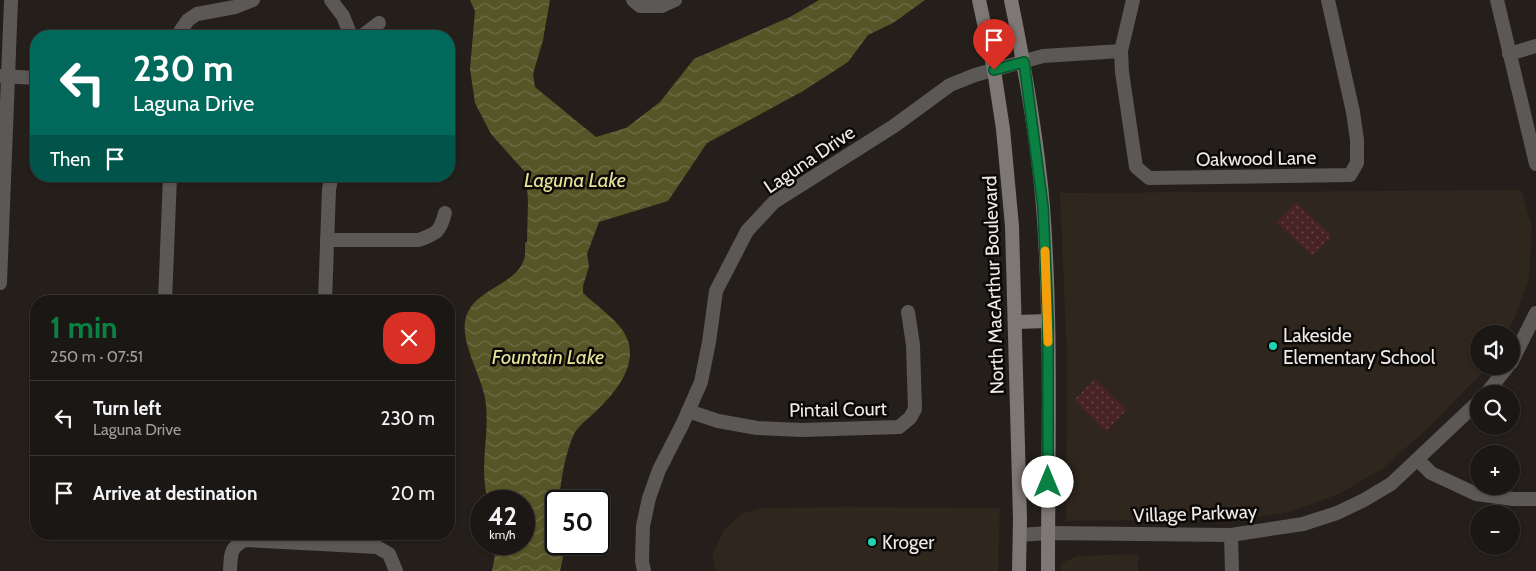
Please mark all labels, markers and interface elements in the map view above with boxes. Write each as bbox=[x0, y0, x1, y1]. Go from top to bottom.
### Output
pin bbox=[973, 19, 1015, 70]
icon: arrive bbox=[980, 26, 1008, 54]
text: 230 m bbox=[133, 47, 233, 90]
icon: left bbox=[50, 50, 115, 115]
text: Laguna Drive bbox=[133, 90, 254, 117]
street label: Laguna Drive bbox=[759, 120, 859, 198]
icon: arrive bbox=[101, 145, 129, 173]
street label: Oakwood Lane bbox=[1196, 146, 1317, 171]
text: Then bbox=[50, 148, 91, 171]
water label: Laguna Lake bbox=[524, 168, 626, 192]
street label: North MacArthur Boulevard bbox=[978, 175, 1009, 395]
text: 1 min bbox=[50, 309, 118, 346]
button: close bbox=[383, 312, 435, 364]
place label: Lakeside Elementary School bbox=[1283, 324, 1436, 369]
map controls bbox=[1470, 325, 1520, 555]
button: sound bbox=[1470, 325, 1520, 375]
marker: Lakeside Elementary School bbox=[1267, 340, 1279, 352]
water label: Fountain Lake bbox=[492, 345, 604, 369]
text: 250 m · 07:51 bbox=[50, 347, 143, 366]
button: search bbox=[1470, 385, 1520, 435]
text: Turn left bbox=[93, 397, 161, 420]
street label: Pintail Court bbox=[789, 397, 888, 422]
icon: left bbox=[50, 404, 78, 432]
text: 230 m bbox=[381, 407, 435, 430]
text: Laguna Drive bbox=[93, 420, 181, 439]
button: + bbox=[1470, 445, 1520, 495]
position arrow bbox=[1021, 455, 1073, 507]
icon: arrive bbox=[50, 479, 78, 507]
text: Arrive at destination bbox=[93, 482, 257, 505]
text: 20 m bbox=[391, 482, 435, 505]
speed limit sign: 50 bbox=[545, 490, 610, 555]
street label: Village Parkway bbox=[1133, 500, 1258, 527]
text: 42 bbox=[488, 501, 517, 531]
button: − bbox=[1470, 505, 1520, 555]
text: km/h bbox=[489, 527, 516, 542]
place label: Kroger bbox=[882, 531, 934, 554]
marker: Kroger bbox=[866, 536, 878, 548]

